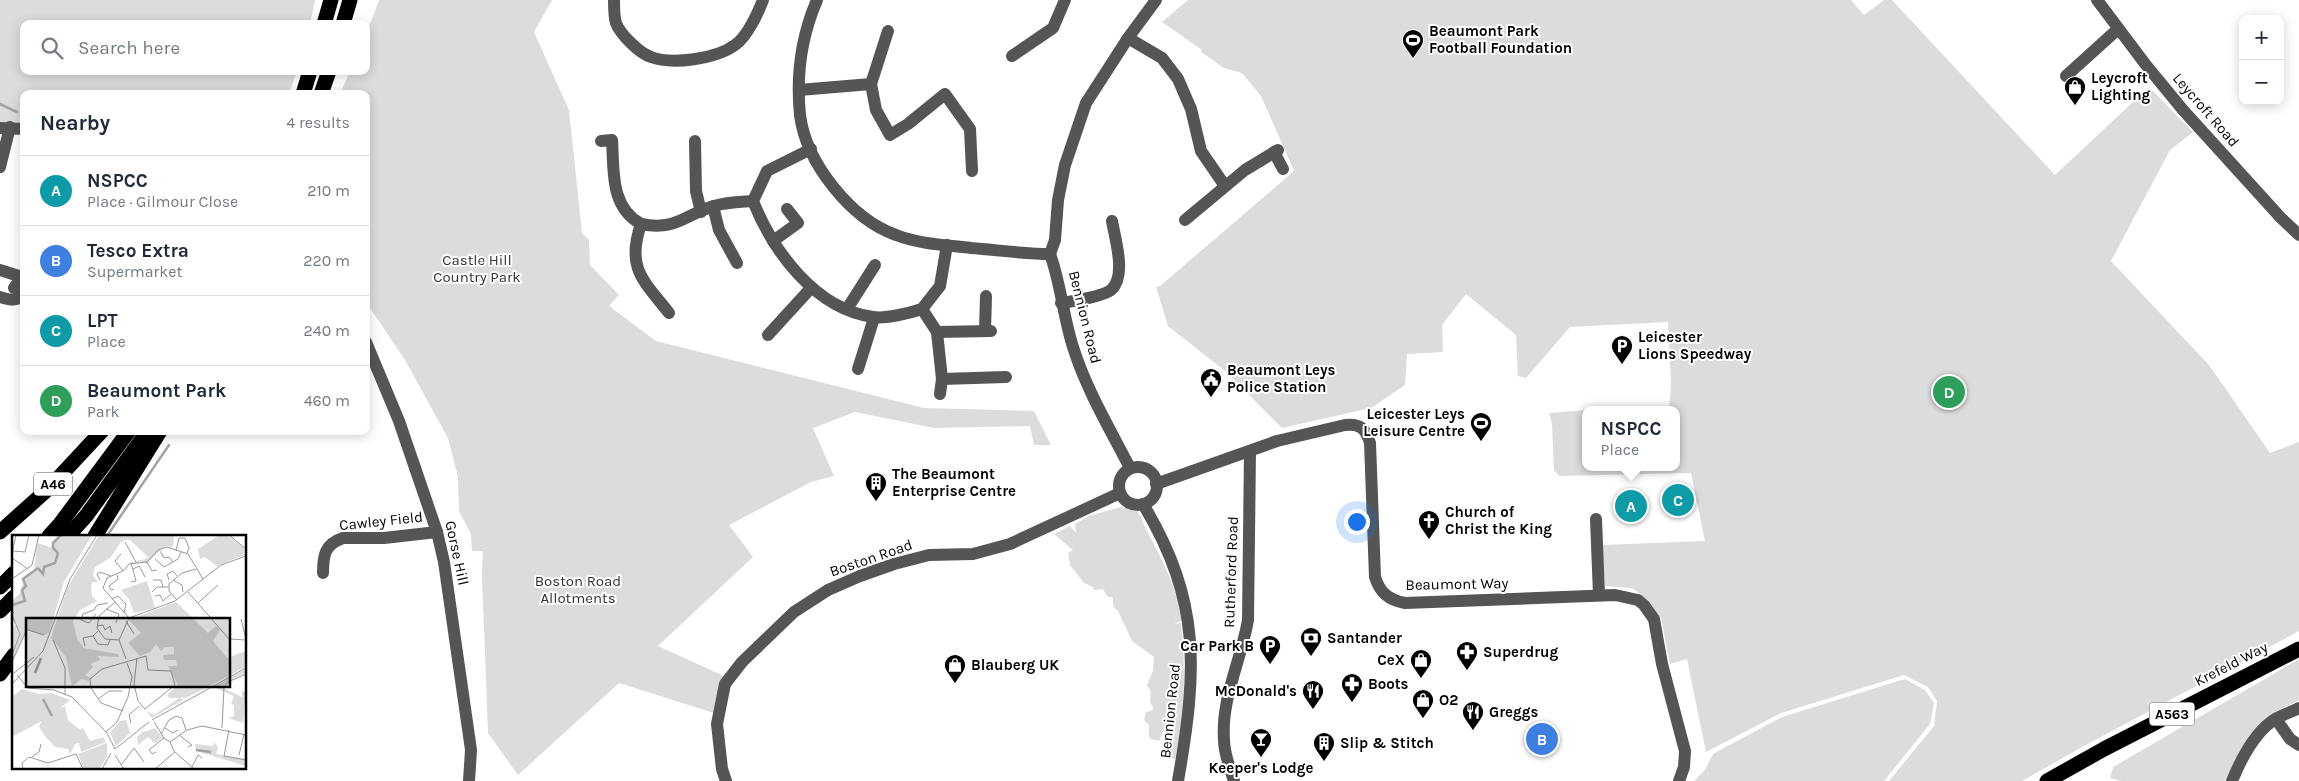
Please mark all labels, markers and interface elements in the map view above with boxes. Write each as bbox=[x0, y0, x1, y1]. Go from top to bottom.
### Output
map controls bbox=[2239, 15, 2284, 105]
button: + bbox=[2239, 15, 2284, 60]
search box bbox=[20, 20, 370, 75]
place label: Beaumont Park Football Foundation bbox=[1429, 22, 1572, 57]
sports icon: Beaumont Park Football Foundation bbox=[1401, 28, 1425, 59]
icon: search bbox=[38, 34, 66, 62]
text: Search here bbox=[78, 37, 180, 59]
button: − bbox=[2239, 60, 2284, 105]
place label: Leycroft Lighting bbox=[2091, 69, 2151, 104]
street label: Leycroft Road bbox=[2169, 69, 2243, 151]
shop icon: Leycroft Lighting bbox=[2063, 75, 2087, 106]
text: Nearby bbox=[40, 111, 110, 135]
text: 4 results bbox=[286, 113, 350, 132]
text: NSPCC bbox=[87, 170, 148, 192]
text: A bbox=[51, 181, 61, 200]
text: 210 m bbox=[307, 181, 350, 200]
text: Place · Gilmour Close bbox=[87, 192, 238, 211]
text: Tesco Extra bbox=[87, 240, 189, 262]
text: B bbox=[51, 251, 61, 270]
text: 220 m bbox=[303, 251, 350, 270]
park label: Castle Hill Country Park bbox=[433, 251, 521, 286]
text: Supermarket bbox=[87, 262, 183, 281]
street label: Bennion Road bbox=[1065, 269, 1105, 365]
text: LPT bbox=[87, 310, 118, 332]
text: C bbox=[51, 321, 61, 340]
text: 240 m bbox=[304, 321, 350, 340]
place label: Leicester Lions Speedway bbox=[1638, 328, 1752, 363]
text: Place bbox=[87, 332, 126, 351]
parking icon: Leicester Lions Speedway bbox=[1610, 334, 1634, 365]
place label: Beaumont Leys Police Station bbox=[1227, 361, 1336, 396]
public building icon: Beaumont Leys Police Station bbox=[1199, 367, 1223, 398]
pin: D bbox=[1933, 373, 1965, 411]
text: Beaumont Park bbox=[87, 380, 226, 402]
text: D bbox=[51, 391, 61, 410]
text: 460 m bbox=[304, 391, 350, 410]
text: Park bbox=[87, 402, 119, 421]
place label: Leicester Leys Leisure Centre bbox=[1363, 405, 1465, 440]
popup bbox=[1582, 406, 1680, 471]
sports icon: Leicester Leys Leisure Centre bbox=[1469, 411, 1493, 442]
text: NSPCC bbox=[1601, 418, 1661, 440]
text: Place bbox=[1601, 440, 1639, 459]
place label: The Beaumont Enterprise Centre bbox=[892, 465, 1016, 500]
building icon: The Beaumont Enterprise Centre bbox=[864, 471, 888, 502]
road number: A46 bbox=[34, 472, 72, 496]
pin: C bbox=[1662, 481, 1694, 519]
pin: A bbox=[1615, 487, 1647, 525]
place label: Church of Christ the King bbox=[1445, 503, 1552, 538]
street label: Cawley Field bbox=[338, 508, 424, 534]
your location bbox=[1344, 509, 1370, 535]
church icon: Church of Christ the King bbox=[1417, 509, 1441, 540]
street label: Rutherford Road bbox=[1220, 516, 1242, 628]
street label: Gorse Hill bbox=[441, 519, 473, 587]
inset map bbox=[12, 535, 246, 768]
street label: Boston Road bbox=[827, 535, 915, 581]
park label: Boston Road Allotments bbox=[535, 572, 621, 607]
street label: Beaumont Way bbox=[1405, 574, 1509, 594]
bank icon: Santander bbox=[1299, 626, 1323, 657]
place label: Santander bbox=[1327, 629, 1402, 647]
parking icon: Car Park B bbox=[1258, 634, 1282, 665]
place label: Car Park B bbox=[1180, 637, 1254, 655]
street label: Krefeld Way bbox=[2191, 638, 2271, 690]
pharmacy icon: Superdrug bbox=[1455, 640, 1479, 671]
place label: Superdrug bbox=[1483, 643, 1558, 661]
shop icon: CeX bbox=[1409, 648, 1433, 679]
place label: CeX bbox=[1377, 651, 1405, 669]
shop icon: Blauberg UK bbox=[943, 653, 967, 684]
place label: Blauberg UK bbox=[971, 656, 1059, 674]
street label: Bennion Road bbox=[1156, 663, 1184, 759]
pharmacy icon: Boots bbox=[1340, 672, 1364, 703]
place label: Boots bbox=[1368, 675, 1409, 693]
restaurant icon: McDonald's bbox=[1301, 679, 1325, 710]
place label: McDonald's bbox=[1215, 682, 1297, 700]
shop icon: O2 bbox=[1411, 688, 1435, 719]
place label: O2 bbox=[1439, 691, 1458, 709]
restaurant icon: Greggs bbox=[1461, 700, 1485, 731]
road number: A563 bbox=[2150, 702, 2194, 726]
place label: Greggs bbox=[1489, 703, 1538, 721]
pin: B bbox=[1526, 720, 1558, 758]
bar icon: Keeper's Lodge bbox=[1249, 727, 1273, 758]
building icon: Slip & Stitch bbox=[1312, 731, 1336, 762]
place label: Slip & Stitch bbox=[1340, 734, 1434, 752]
place label: Keeper's Lodge bbox=[1209, 759, 1313, 777]

